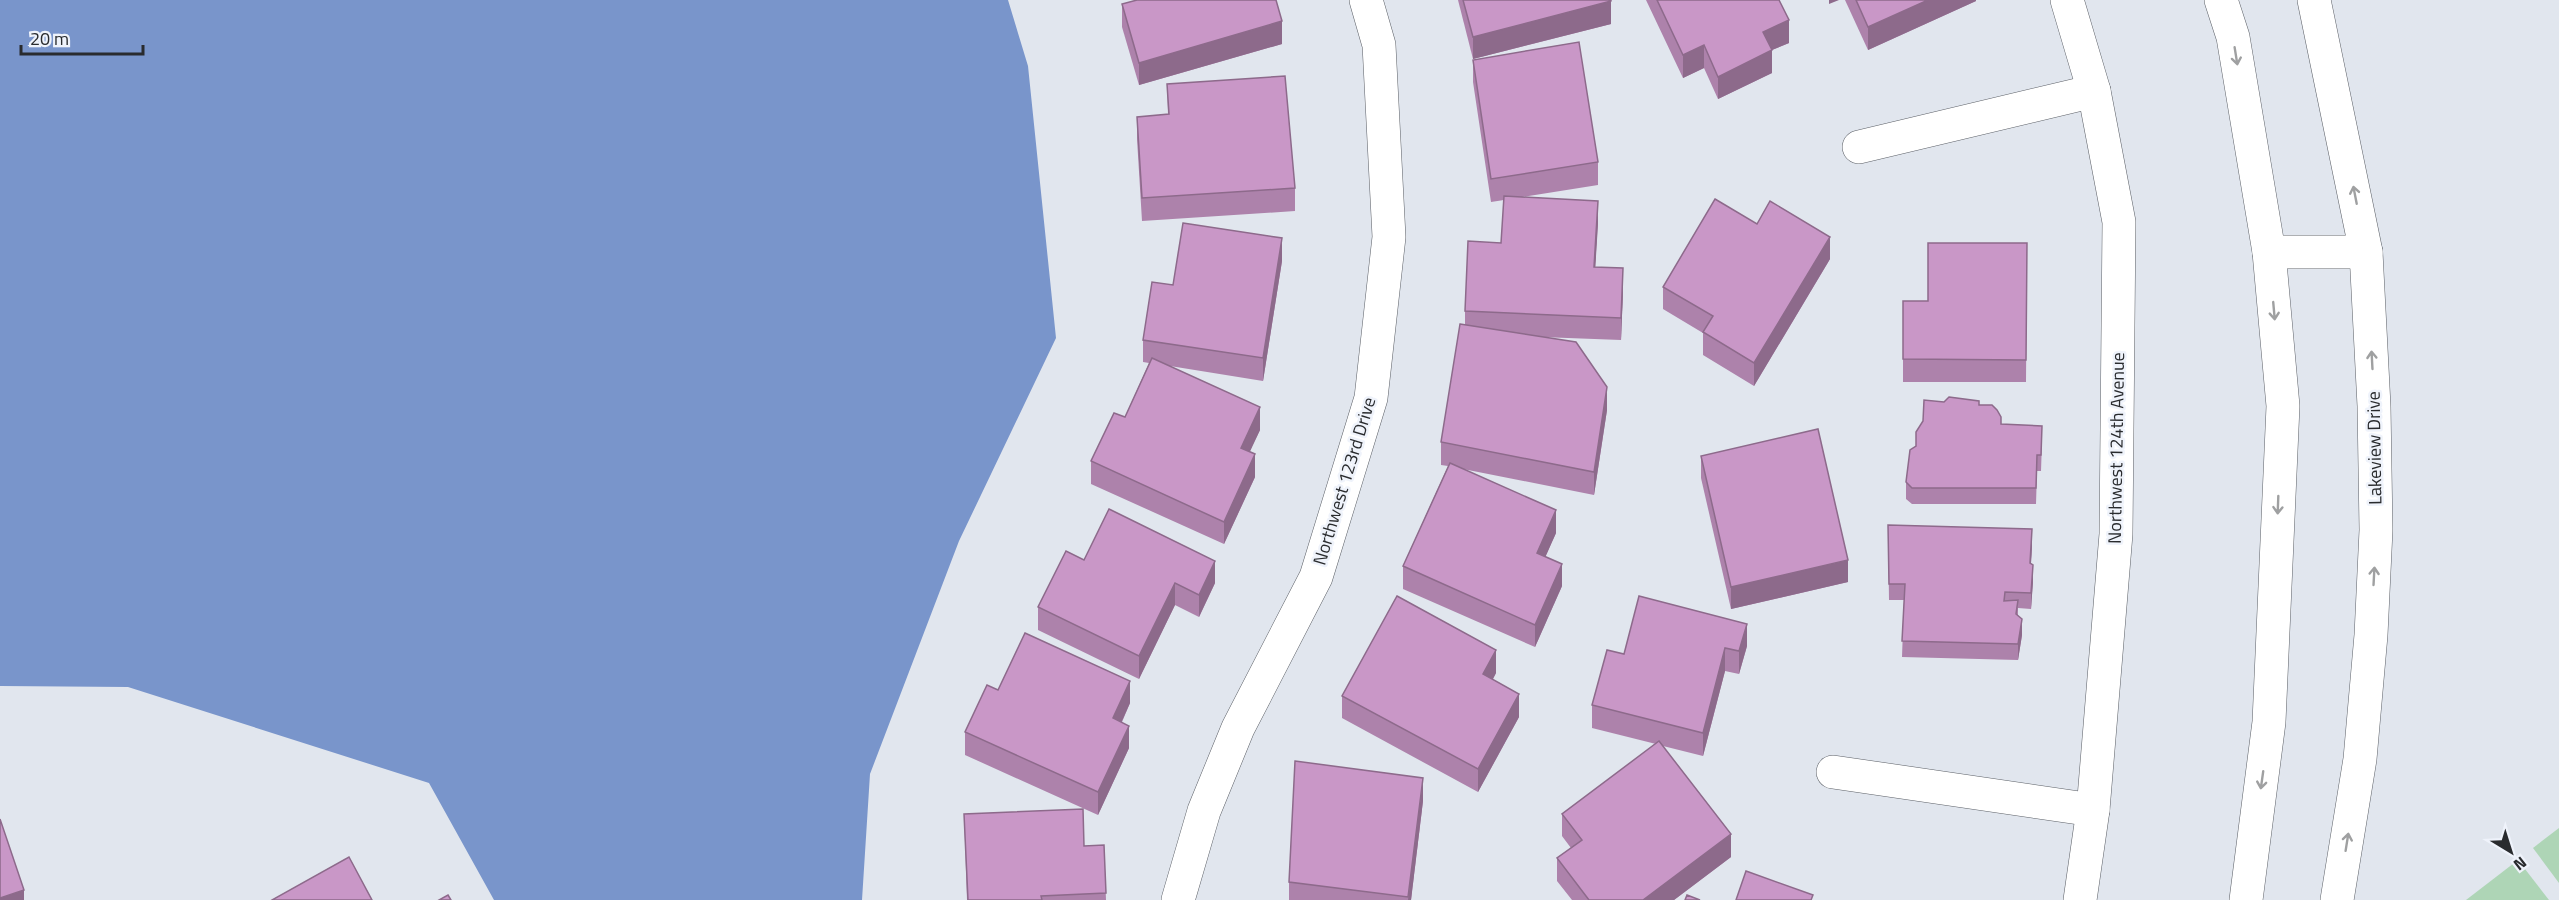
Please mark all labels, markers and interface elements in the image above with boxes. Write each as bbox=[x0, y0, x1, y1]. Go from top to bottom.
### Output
scale bar bbox=[21, 18, 142, 56]
text: 20 m bbox=[30, 25, 69, 52]
one-way arrow bbox=[2231, 46, 2242, 66]
one-way arrow bbox=[2349, 185, 2360, 205]
one-way arrow bbox=[2269, 300, 2280, 320]
one-way arrow bbox=[2366, 351, 2377, 371]
street label: Northwest 124th Avenue bbox=[2101, 352, 2131, 544]
street label: Lakeview Drive bbox=[2360, 391, 2388, 505]
street label: Northwest 123rd Drive bbox=[1306, 394, 1382, 568]
one-way arrow bbox=[2273, 495, 2284, 515]
one-way arrow bbox=[2368, 567, 2379, 587]
one-way arrow bbox=[2256, 770, 2267, 789]
north arrow bbox=[2481, 822, 2541, 882]
one-way arrow bbox=[2341, 833, 2352, 853]
text: N bbox=[2508, 851, 2532, 877]

